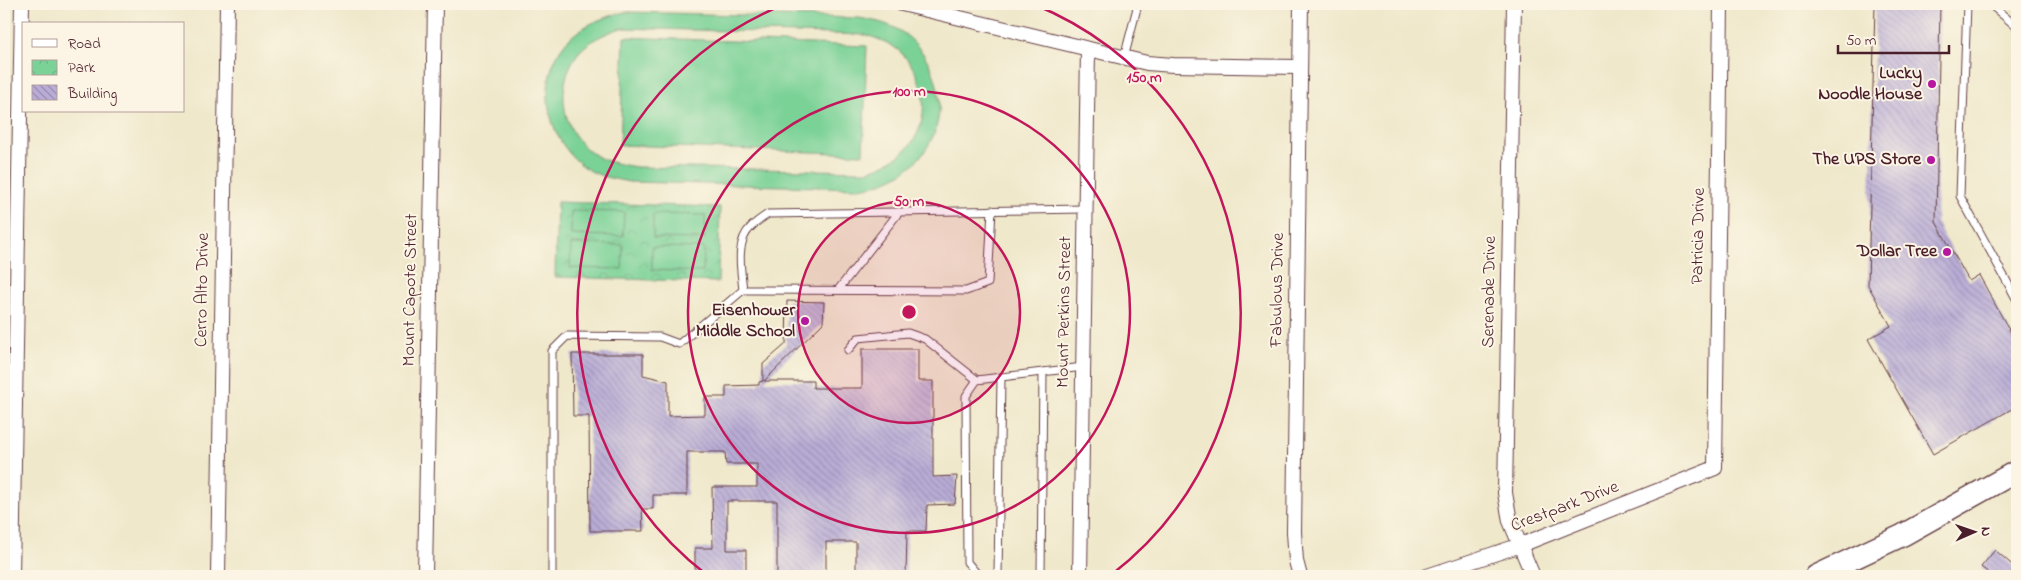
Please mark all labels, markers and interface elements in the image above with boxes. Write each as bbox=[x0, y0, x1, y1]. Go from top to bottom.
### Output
legend bbox=[22, 22, 185, 112]
scale bar bbox=[1838, 22, 1950, 54]
text: 50 m bbox=[1846, 30, 1877, 52]
text: Road bbox=[68, 33, 101, 55]
text: Park bbox=[68, 57, 96, 79]
place label: Lucky Noodle House bbox=[1818, 61, 1923, 108]
text: 150 m bbox=[1126, 67, 1162, 89]
marker: Lucky Noodle House bbox=[1926, 78, 1938, 90]
text: 100 m bbox=[892, 81, 926, 103]
text: Building bbox=[67, 83, 117, 106]
place label: The UPS Store bbox=[1812, 147, 1922, 173]
marker: The UPS Store bbox=[1925, 154, 1937, 166]
street label: Patricia Drive bbox=[1685, 186, 1713, 285]
text: 50 m bbox=[894, 191, 925, 213]
street label: Mount Capote Street bbox=[397, 213, 425, 367]
street label: Fabulous Drive bbox=[1264, 231, 1292, 349]
street label: Cerro Alto Drive bbox=[189, 232, 217, 348]
street label: Serenade Drive bbox=[1476, 235, 1504, 348]
street label: Mount Perkins Street bbox=[1051, 236, 1079, 388]
place label: Dollar Tree bbox=[1856, 239, 1938, 265]
marker: Dollar Tree bbox=[1941, 246, 1953, 258]
place label: Eisenhower Middle School bbox=[696, 298, 795, 345]
centre of rings bbox=[900, 303, 918, 321]
marker: Eisenhower Middle School bbox=[799, 315, 811, 327]
street label: Crestpark Drive bbox=[1507, 474, 1624, 540]
north arrow bbox=[1948, 508, 1998, 558]
text: N bbox=[1975, 527, 1996, 537]

